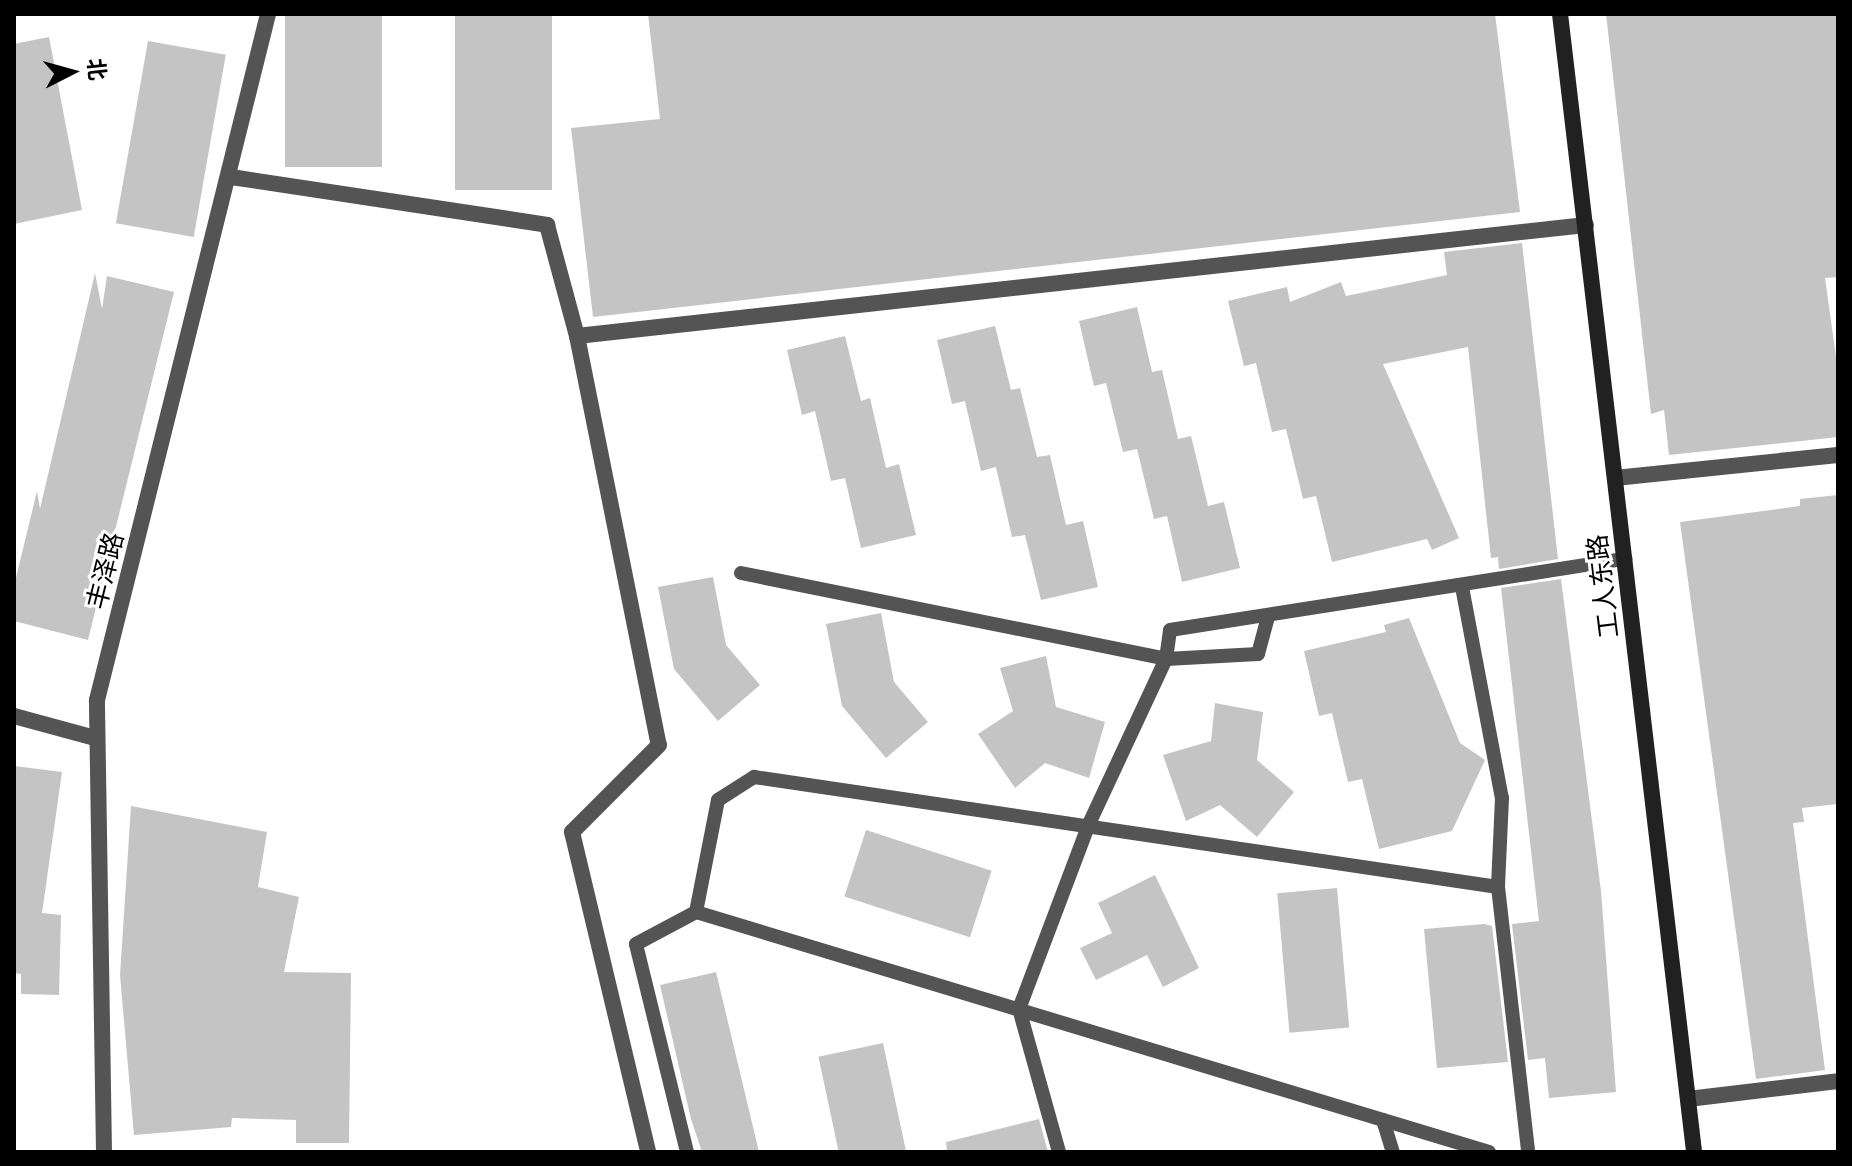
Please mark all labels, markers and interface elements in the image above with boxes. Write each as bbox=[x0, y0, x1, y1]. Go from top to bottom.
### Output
north arrow bbox=[32, 32, 112, 112]
text: 北 bbox=[83, 57, 110, 82]
street label: 丰泽路 bbox=[81, 529, 131, 613]
street label: 工人东路 bbox=[1582, 532, 1626, 640]

